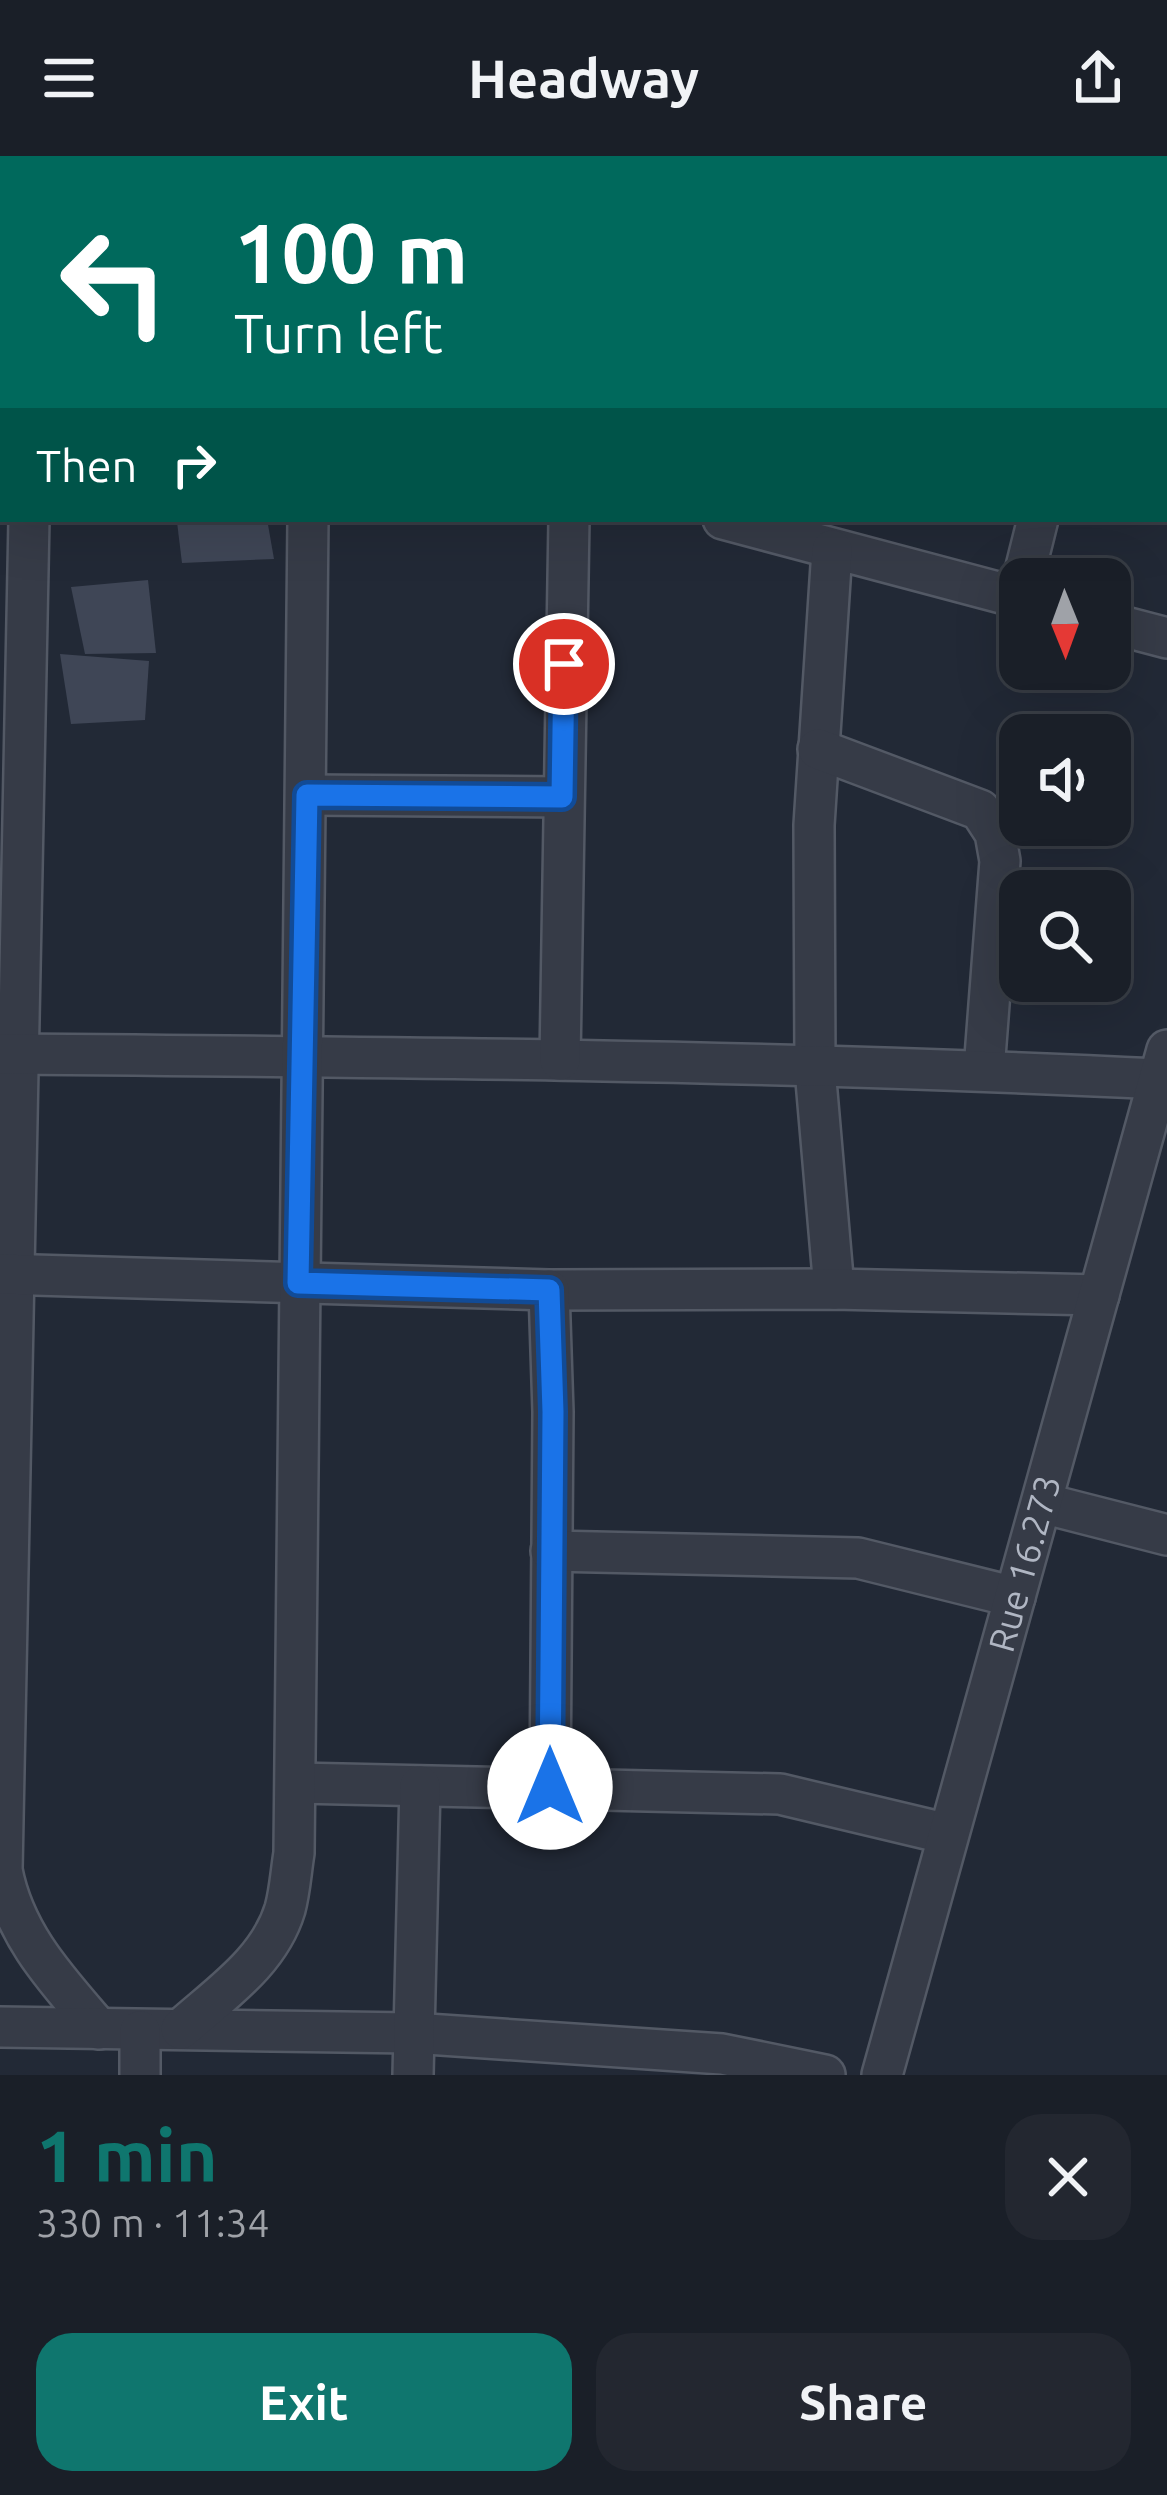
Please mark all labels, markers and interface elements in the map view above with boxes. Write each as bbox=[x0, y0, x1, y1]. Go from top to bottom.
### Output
icon: menu bbox=[36, 45, 102, 111]
icon: share bbox=[1065, 45, 1131, 111]
text: Headway bbox=[468, 48, 699, 108]
icon: left bbox=[36, 204, 192, 360]
text: 100 m bbox=[234, 205, 468, 299]
text: Turn left bbox=[234, 303, 443, 363]
icon: right bbox=[161, 432, 227, 498]
text: Then bbox=[36, 440, 137, 491]
north arrow bbox=[999, 558, 1131, 690]
map controls bbox=[999, 558, 1131, 1002]
pin bbox=[513, 613, 615, 715]
icon: arrive bbox=[531, 631, 597, 697]
button: sound bbox=[999, 714, 1131, 846]
button: search bbox=[999, 870, 1131, 1002]
street label: Rue 16.273 bbox=[980, 1470, 1068, 1656]
position arrow bbox=[487, 1724, 613, 1850]
button: close bbox=[1005, 2114, 1131, 2240]
text: 1 min bbox=[36, 2115, 218, 2196]
text: 330 m · 11:34 bbox=[36, 2201, 270, 2244]
button: Exit bbox=[36, 2333, 572, 2471]
button: Share bbox=[596, 2333, 1131, 2471]

